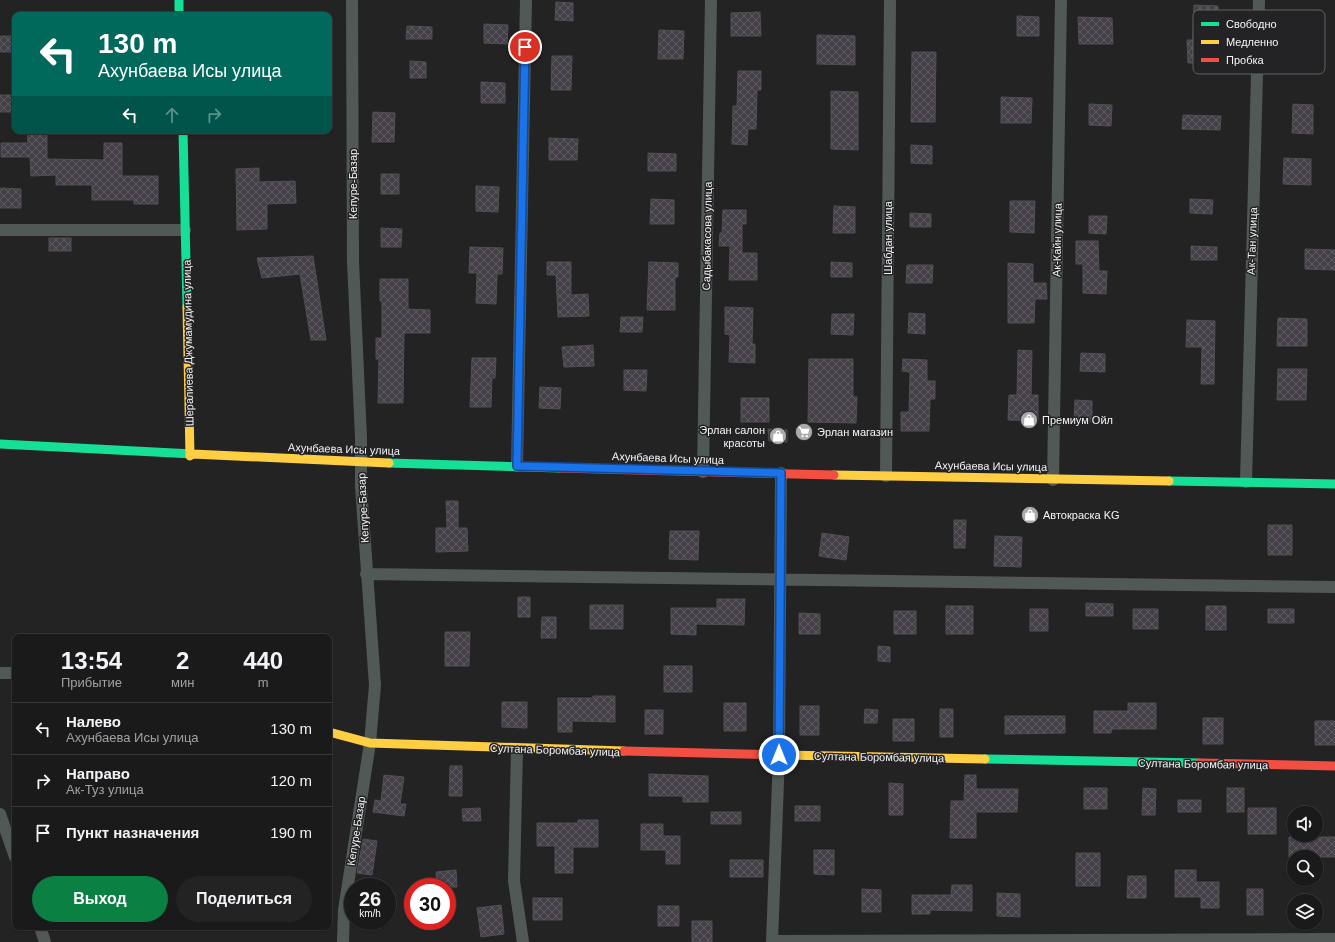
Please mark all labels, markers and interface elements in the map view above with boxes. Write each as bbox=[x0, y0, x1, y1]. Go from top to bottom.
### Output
legend bbox=[1193, 10, 1325, 74]
text: Свободно bbox=[1226, 18, 1277, 30]
icon: left bbox=[32, 28, 84, 80]
text: 130 m bbox=[98, 28, 177, 59]
pin bbox=[508, 30, 542, 64]
icon: arrive bbox=[514, 36, 536, 58]
text: Медленно bbox=[1226, 36, 1278, 48]
text: Пробка bbox=[1226, 54, 1264, 66]
text: Ахунбаева Исы улица bbox=[98, 61, 282, 81]
icon: left bbox=[119, 104, 141, 126]
icon: ahead bbox=[161, 104, 183, 126]
icon: right bbox=[203, 104, 225, 126]
street label: Кепуре-Базар bbox=[347, 149, 359, 219]
street label: Садыбакасова улица bbox=[700, 181, 714, 290]
street label: Шабдан улица bbox=[882, 200, 894, 275]
street label: Ак-Кайн улица bbox=[1050, 202, 1064, 277]
street label: Ак-Тан улица bbox=[1245, 206, 1259, 275]
street label: Шералиева Джумамудина улица bbox=[181, 259, 195, 427]
shop icon: Премиум Ойл bbox=[1019, 410, 1039, 430]
place label: Премиум Ойл bbox=[1042, 414, 1113, 426]
supermarket icon: Эрлан магазин bbox=[794, 422, 814, 442]
place label: Эрлан салон красоты bbox=[699, 424, 765, 449]
shop icon: Эрлан салон красоты bbox=[768, 426, 788, 446]
place label: Эрлан магазин bbox=[817, 426, 893, 438]
street label: Ахунбаева Исы улица bbox=[288, 441, 401, 457]
street label: Ахунбаева Исы улица bbox=[612, 450, 725, 466]
street label: Ахунбаева Исы улица bbox=[935, 459, 1048, 473]
street label: Кепуре-Базар bbox=[355, 473, 371, 543]
shop icon: Автокраска KG bbox=[1020, 505, 1040, 525]
place label: Автокраска KG bbox=[1043, 509, 1120, 521]
text: 13:54 bbox=[61, 647, 122, 674]
text: 2 bbox=[176, 647, 189, 674]
text: 440 bbox=[243, 647, 283, 674]
text: Прибытие bbox=[61, 675, 122, 690]
text: мин bbox=[171, 675, 194, 690]
text: m bbox=[258, 675, 269, 690]
text: Налево bbox=[66, 713, 121, 730]
icon: left bbox=[32, 718, 54, 740]
text: 130 m bbox=[270, 720, 312, 737]
text: Ахунбаева Исы улица bbox=[66, 730, 199, 745]
position arrow bbox=[758, 734, 800, 776]
street label: Султана Боромбая улица bbox=[490, 742, 621, 758]
street label: Султана Боромбая улица bbox=[814, 750, 945, 764]
street label: Султана Боромбая улица bbox=[1138, 757, 1269, 771]
text: Направо bbox=[66, 765, 130, 782]
icon: right bbox=[32, 770, 54, 792]
text: 120 m bbox=[270, 772, 312, 789]
text: Ак-Туз улица bbox=[66, 782, 144, 797]
street label: Кепуре-Базар bbox=[345, 795, 367, 867]
map controls bbox=[1287, 806, 1323, 930]
button: sound bbox=[1287, 806, 1323, 842]
icon: arrive bbox=[32, 822, 54, 844]
text: Пункт назначения bbox=[66, 824, 199, 841]
text: 190 m bbox=[270, 824, 312, 841]
button: search bbox=[1287, 850, 1323, 886]
button: Выход bbox=[32, 876, 168, 922]
button: Поделиться bbox=[176, 876, 312, 922]
speed limit sign: 30 bbox=[404, 878, 456, 930]
text: 26 bbox=[359, 888, 381, 910]
button: layers bbox=[1287, 894, 1323, 930]
text: km/h bbox=[359, 908, 381, 919]

